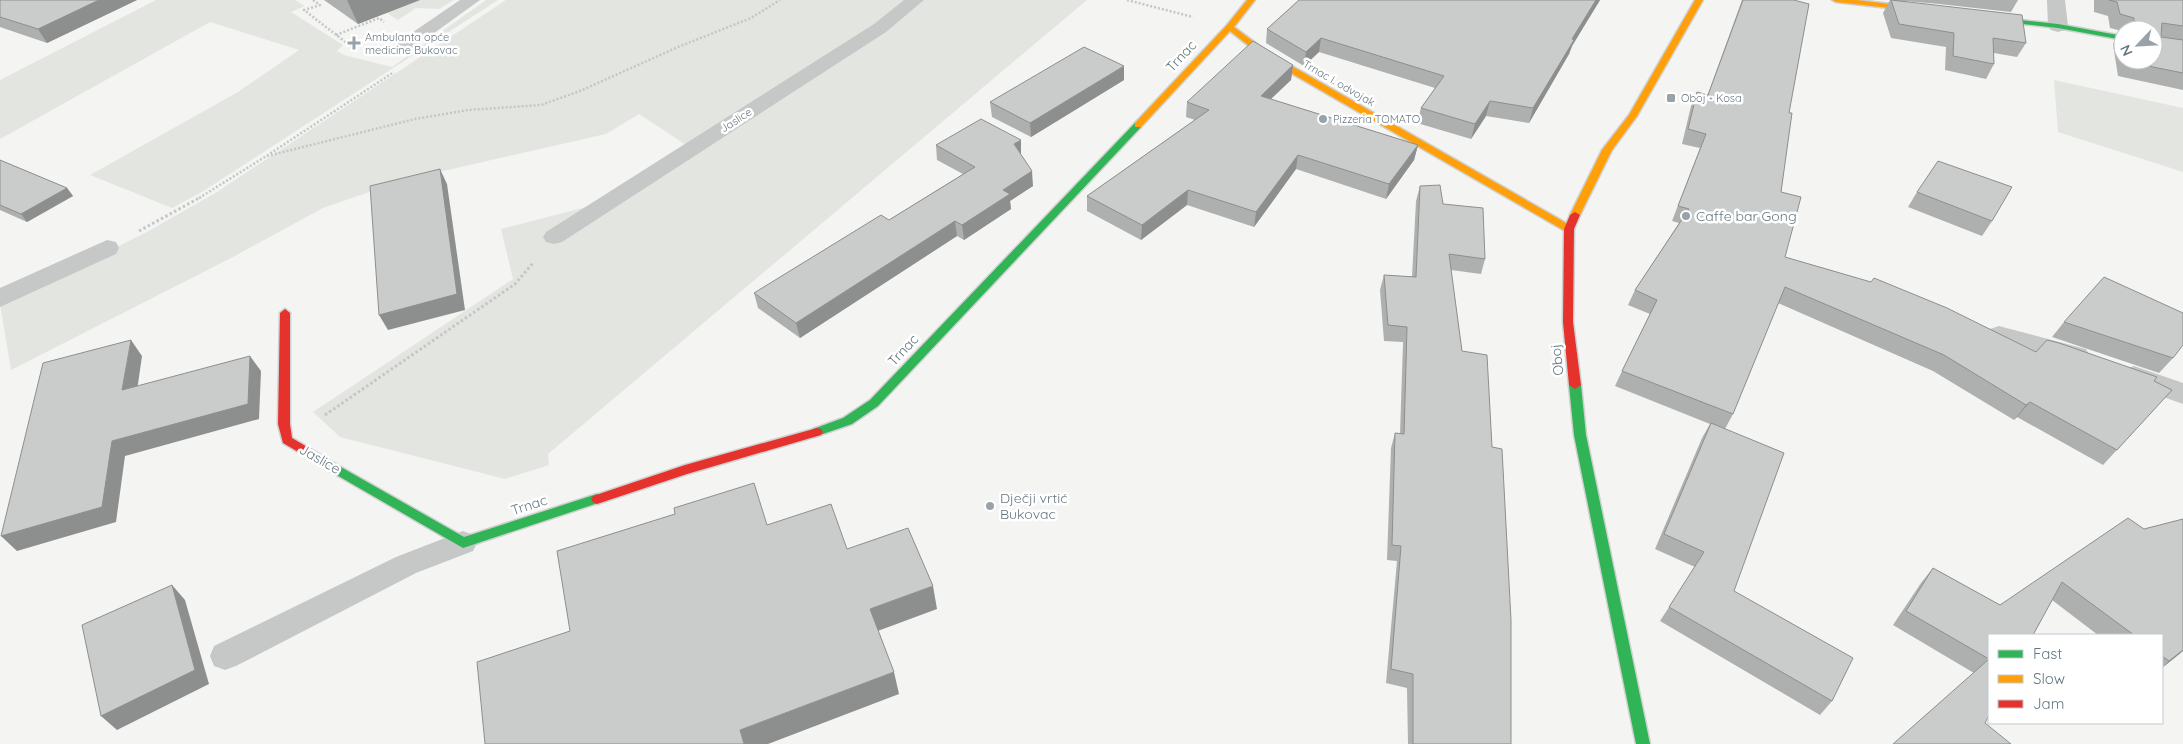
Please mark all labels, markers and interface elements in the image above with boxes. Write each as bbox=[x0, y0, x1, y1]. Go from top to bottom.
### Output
north arrow bbox=[2113, 20, 2163, 70]
place label: Ambulanta opće medicine Bukovac bbox=[365, 30, 458, 57]
marker: Ambulanta opće medicine Bukovac bbox=[347, 36, 361, 50]
street label: Trnac bbox=[1162, 36, 1200, 76]
text: N bbox=[2116, 42, 2137, 59]
street label: Trnac I. odvojak bbox=[1300, 57, 1378, 109]
place label: Oboj - Kosa bbox=[1681, 91, 1742, 105]
marker: Oboj - Kosa bbox=[1665, 92, 1677, 104]
street label: Jaslice bbox=[718, 105, 754, 135]
place label: Pizzeria TOMATO bbox=[1333, 112, 1420, 126]
marker: Pizzeria TOMATO bbox=[1317, 113, 1329, 125]
place label: Caffe bar Gong bbox=[1696, 207, 1797, 225]
marker: Caffe bar Gong bbox=[1680, 210, 1692, 222]
street label: Trnac bbox=[884, 330, 922, 370]
street label: Oboj bbox=[1546, 343, 1568, 377]
street label: Jaslice bbox=[296, 440, 344, 478]
place label: Dječji vrtić Bukovac bbox=[1000, 489, 1067, 523]
street label: Trnac bbox=[509, 491, 549, 519]
marker: Dječji vrtić Bukovac bbox=[984, 500, 996, 512]
legend bbox=[1988, 634, 2163, 724]
text: Fast bbox=[2033, 644, 2062, 663]
text: Slow bbox=[2033, 669, 2065, 688]
text: Jam bbox=[2033, 694, 2064, 713]

